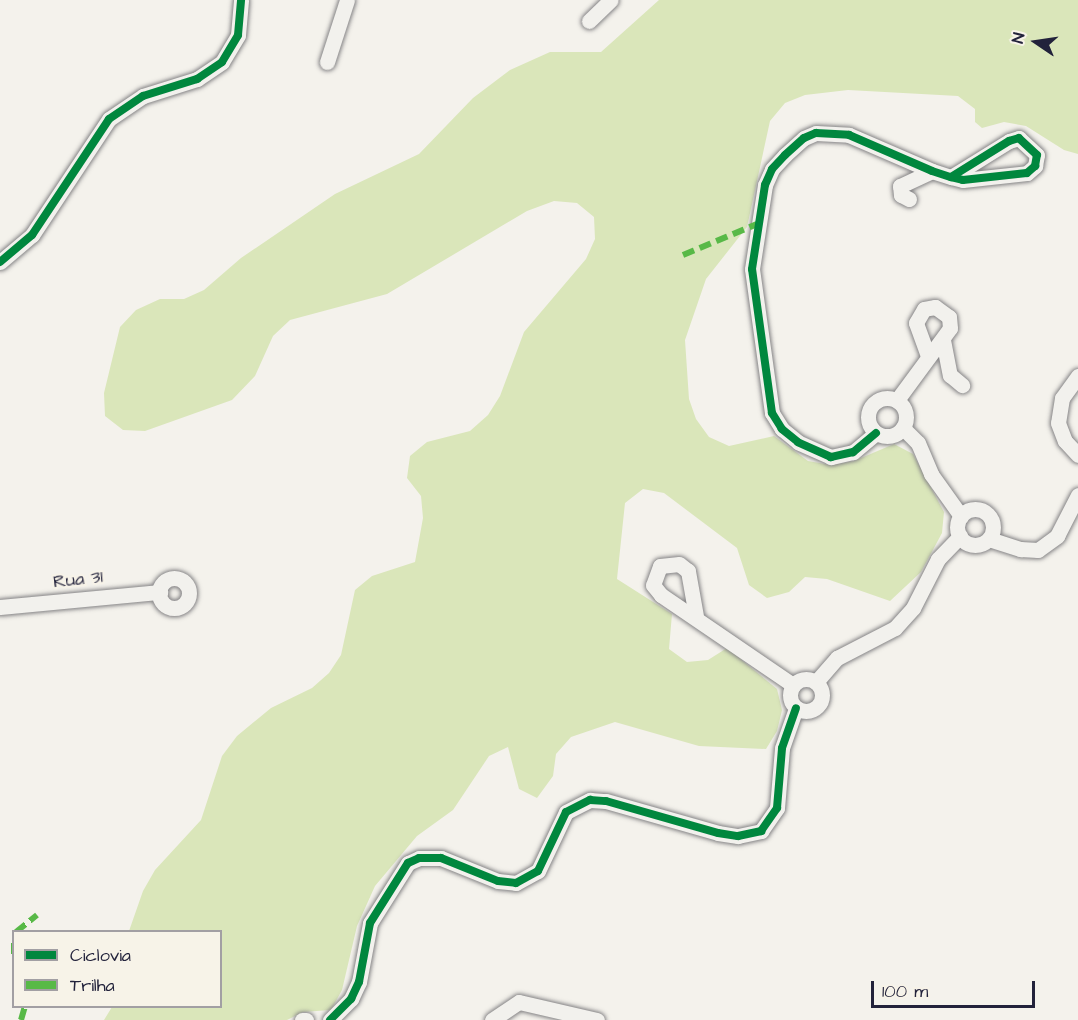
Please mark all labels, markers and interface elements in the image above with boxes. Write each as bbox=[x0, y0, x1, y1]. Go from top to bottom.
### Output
north arrow bbox=[1006, 12, 1066, 72]
text: N bbox=[1007, 31, 1030, 45]
street label: Rua 31 bbox=[52, 567, 104, 593]
legend bbox=[12, 930, 222, 1008]
text: Ciclovia bbox=[70, 943, 131, 968]
scale bar bbox=[874, 969, 1038, 1007]
text: Trilha bbox=[70, 973, 115, 998]
text: 100 m bbox=[882, 979, 928, 1004]

